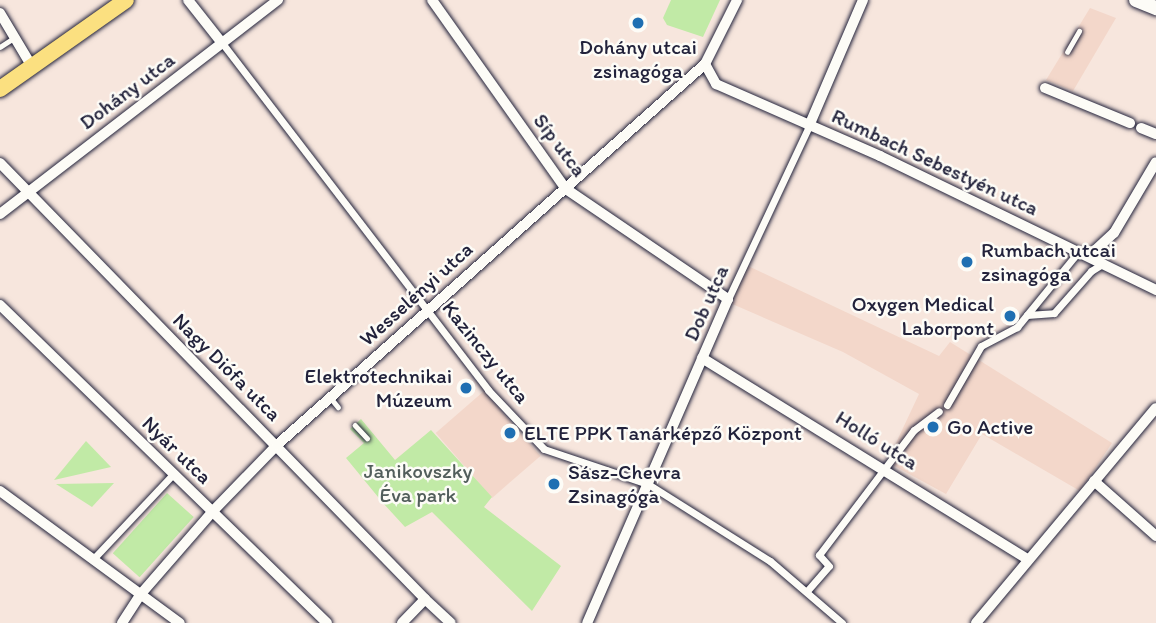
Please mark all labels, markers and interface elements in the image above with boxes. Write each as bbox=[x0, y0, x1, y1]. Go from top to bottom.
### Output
marker: Dohány utcai zsinagóga bbox=[630, 15, 646, 31]
place label: Dohány utcai zsinagóga bbox=[579, 34, 697, 84]
street label: Dohány utca bbox=[75, 47, 179, 135]
street label: Rumbach Sebestyén utca bbox=[828, 103, 1042, 221]
street label: Síp utca bbox=[528, 109, 592, 181]
street label: Wesselényi utca bbox=[354, 237, 478, 351]
place label: Rumbach utcai zsinagóga bbox=[981, 237, 1115, 287]
marker: Rumbach utcai zsinagóga bbox=[959, 254, 975, 270]
street label: Dob utca bbox=[678, 261, 734, 345]
place label: Oxygen Medical Laborpont bbox=[851, 291, 994, 341]
street label: Kazinczy utca bbox=[437, 296, 535, 408]
marker: Oxygen Medical Laborpont bbox=[1000, 306, 1020, 326]
street label: Nagy Diófa utca bbox=[168, 308, 286, 426]
place label: Elektrotechnikai Múzeum bbox=[305, 363, 452, 413]
marker: Elektrotechnikai Múzeum bbox=[458, 380, 474, 396]
street label: Holló utca bbox=[831, 405, 923, 475]
street label: Nyár utca bbox=[137, 411, 217, 489]
place label: Go Active bbox=[947, 414, 1033, 440]
marker: Go Active bbox=[925, 419, 941, 435]
place label: ELTE PPK Tanárképző Központ bbox=[524, 420, 800, 446]
marker: ELTE PPK Tanárképző Központ bbox=[502, 425, 518, 441]
park label: Janikovszky Éva park bbox=[364, 458, 472, 508]
place label: Sász-Chevra Zsinagóga bbox=[568, 459, 681, 509]
marker: Sász-Chevra Zsinagóga bbox=[546, 476, 562, 492]

